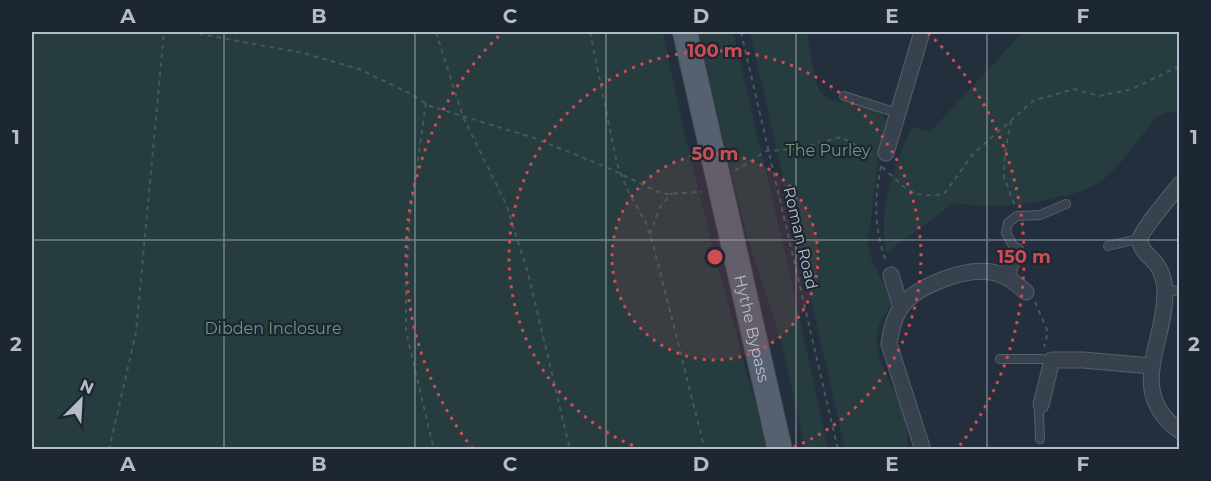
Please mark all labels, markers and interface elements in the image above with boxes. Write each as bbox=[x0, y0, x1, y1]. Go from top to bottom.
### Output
text: A bbox=[119, 4, 136, 28]
text: B bbox=[311, 4, 327, 28]
text: C bbox=[503, 4, 518, 28]
text: D bbox=[693, 4, 709, 28]
text: E bbox=[885, 4, 899, 28]
text: F bbox=[1077, 4, 1090, 28]
text: 100 m bbox=[687, 40, 743, 62]
text: 1 bbox=[12, 125, 20, 149]
text: 1 bbox=[1190, 125, 1198, 149]
park label: The Purley bbox=[786, 141, 871, 160]
text: 50 m bbox=[692, 143, 738, 165]
street label: Roman Road bbox=[779, 185, 822, 291]
text: 150 m bbox=[997, 246, 1051, 268]
centre of rings bbox=[705, 247, 725, 267]
street label: Hythe Bypass bbox=[730, 273, 773, 384]
park label: Dibden Inclosure bbox=[204, 319, 342, 338]
text: 2 bbox=[10, 332, 22, 356]
text: 2 bbox=[1188, 332, 1200, 356]
north arrow bbox=[51, 370, 111, 430]
text: N bbox=[77, 375, 97, 398]
text: A bbox=[119, 452, 136, 476]
text: B bbox=[311, 452, 327, 476]
text: C bbox=[503, 452, 518, 476]
text: D bbox=[693, 452, 709, 476]
text: E bbox=[885, 452, 899, 476]
text: F bbox=[1077, 452, 1090, 476]

